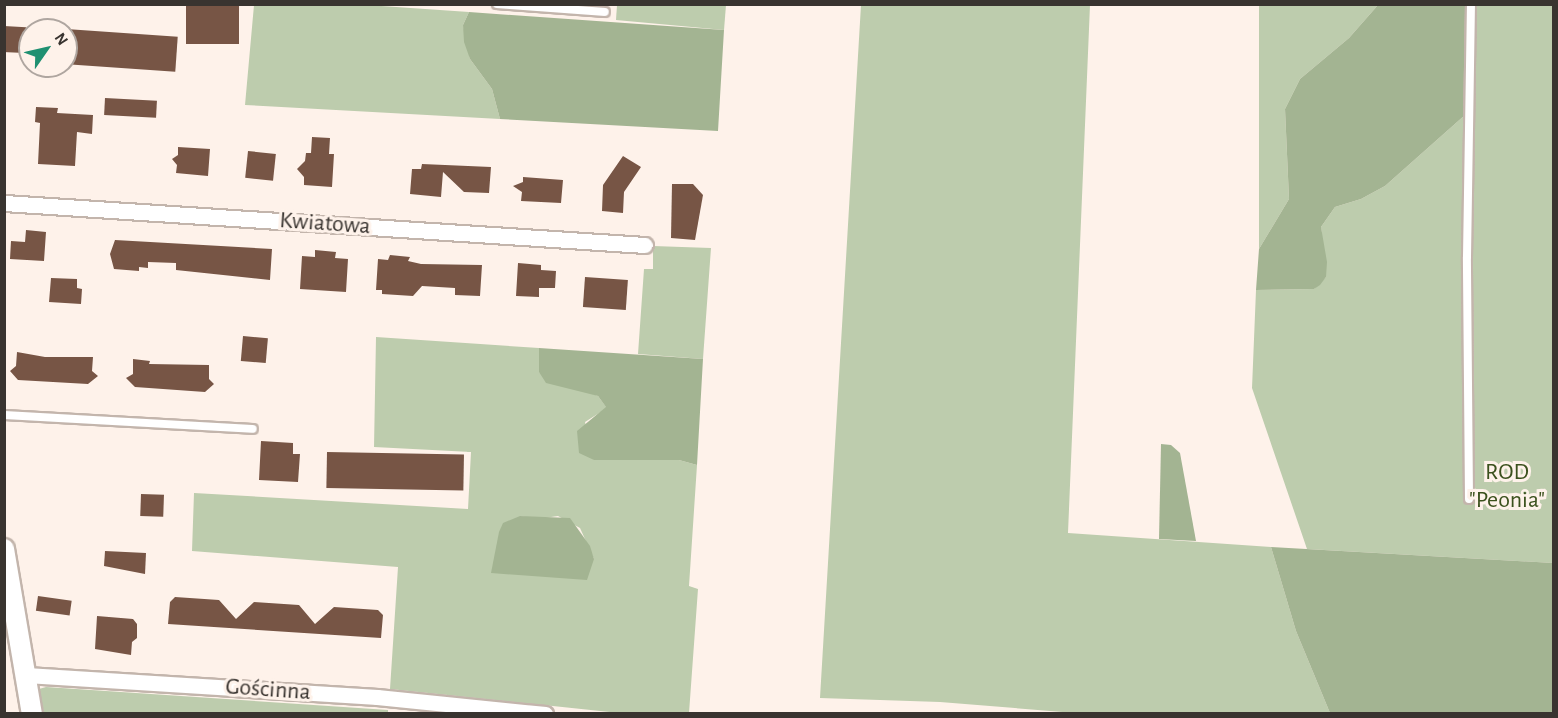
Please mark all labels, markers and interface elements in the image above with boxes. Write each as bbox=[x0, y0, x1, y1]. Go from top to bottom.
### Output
north arrow bbox=[18, 18, 78, 78]
text: N bbox=[52, 30, 71, 48]
street label: Kwiatowa bbox=[279, 206, 371, 242]
park label: ROD "Peonia" bbox=[1469, 459, 1545, 515]
street label: Gościnna bbox=[224, 673, 312, 707]

